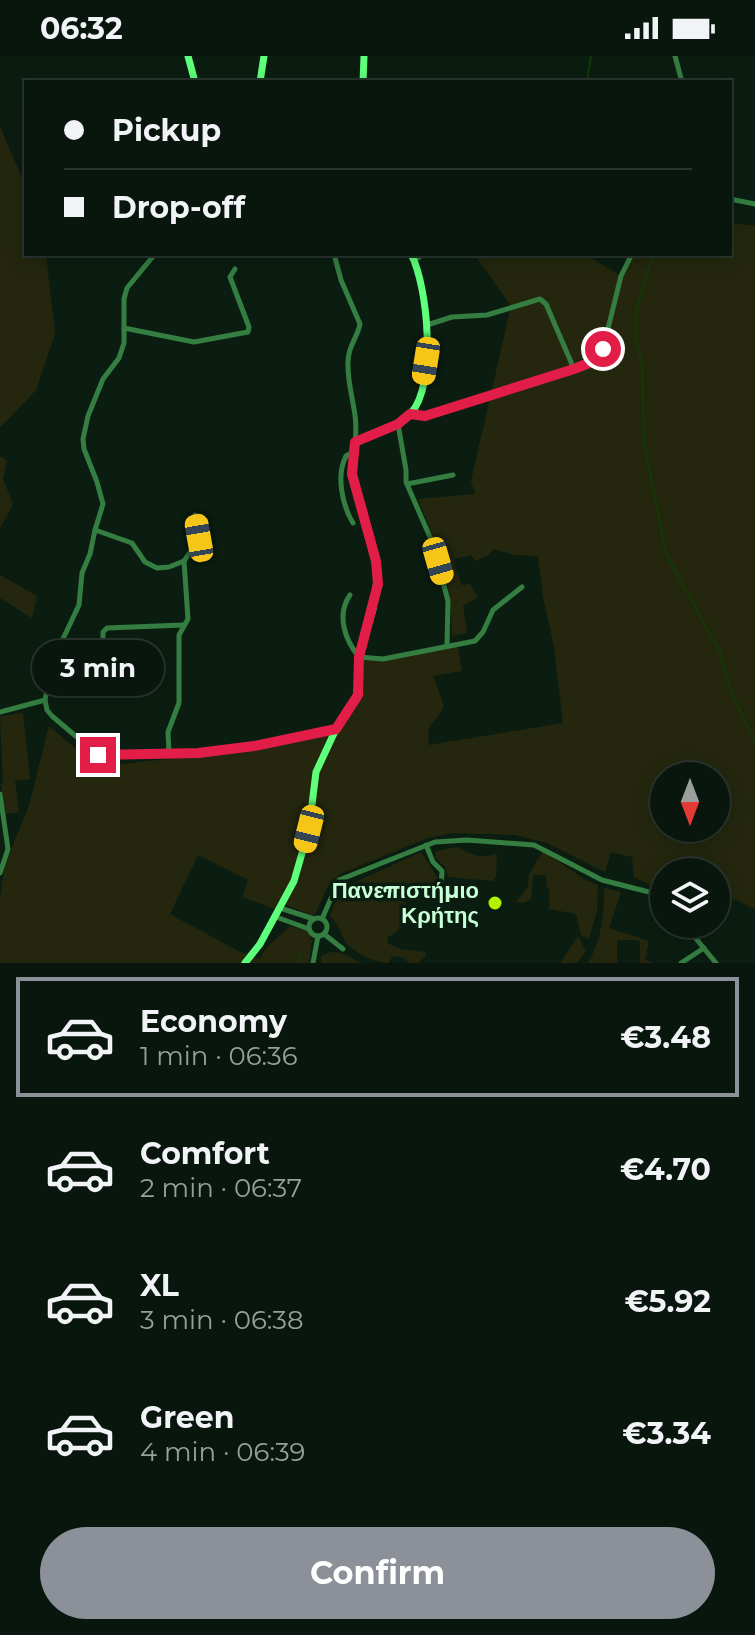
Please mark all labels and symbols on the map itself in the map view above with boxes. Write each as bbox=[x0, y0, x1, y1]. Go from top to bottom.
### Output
route start bbox=[585, 331, 621, 367]
car bbox=[410, 335, 442, 387]
car bbox=[183, 512, 215, 564]
car bbox=[420, 535, 456, 587]
callout: 3 min bbox=[32, 639, 164, 695]
route end bbox=[80, 737, 116, 773]
north arrow bbox=[650, 762, 730, 842]
car bbox=[292, 803, 326, 855]
place label: Πανεπιστήμιο Κρήτης bbox=[332, 877, 479, 929]
marker: Πανεπιστήμιο Κρήτης bbox=[486, 894, 504, 912]

